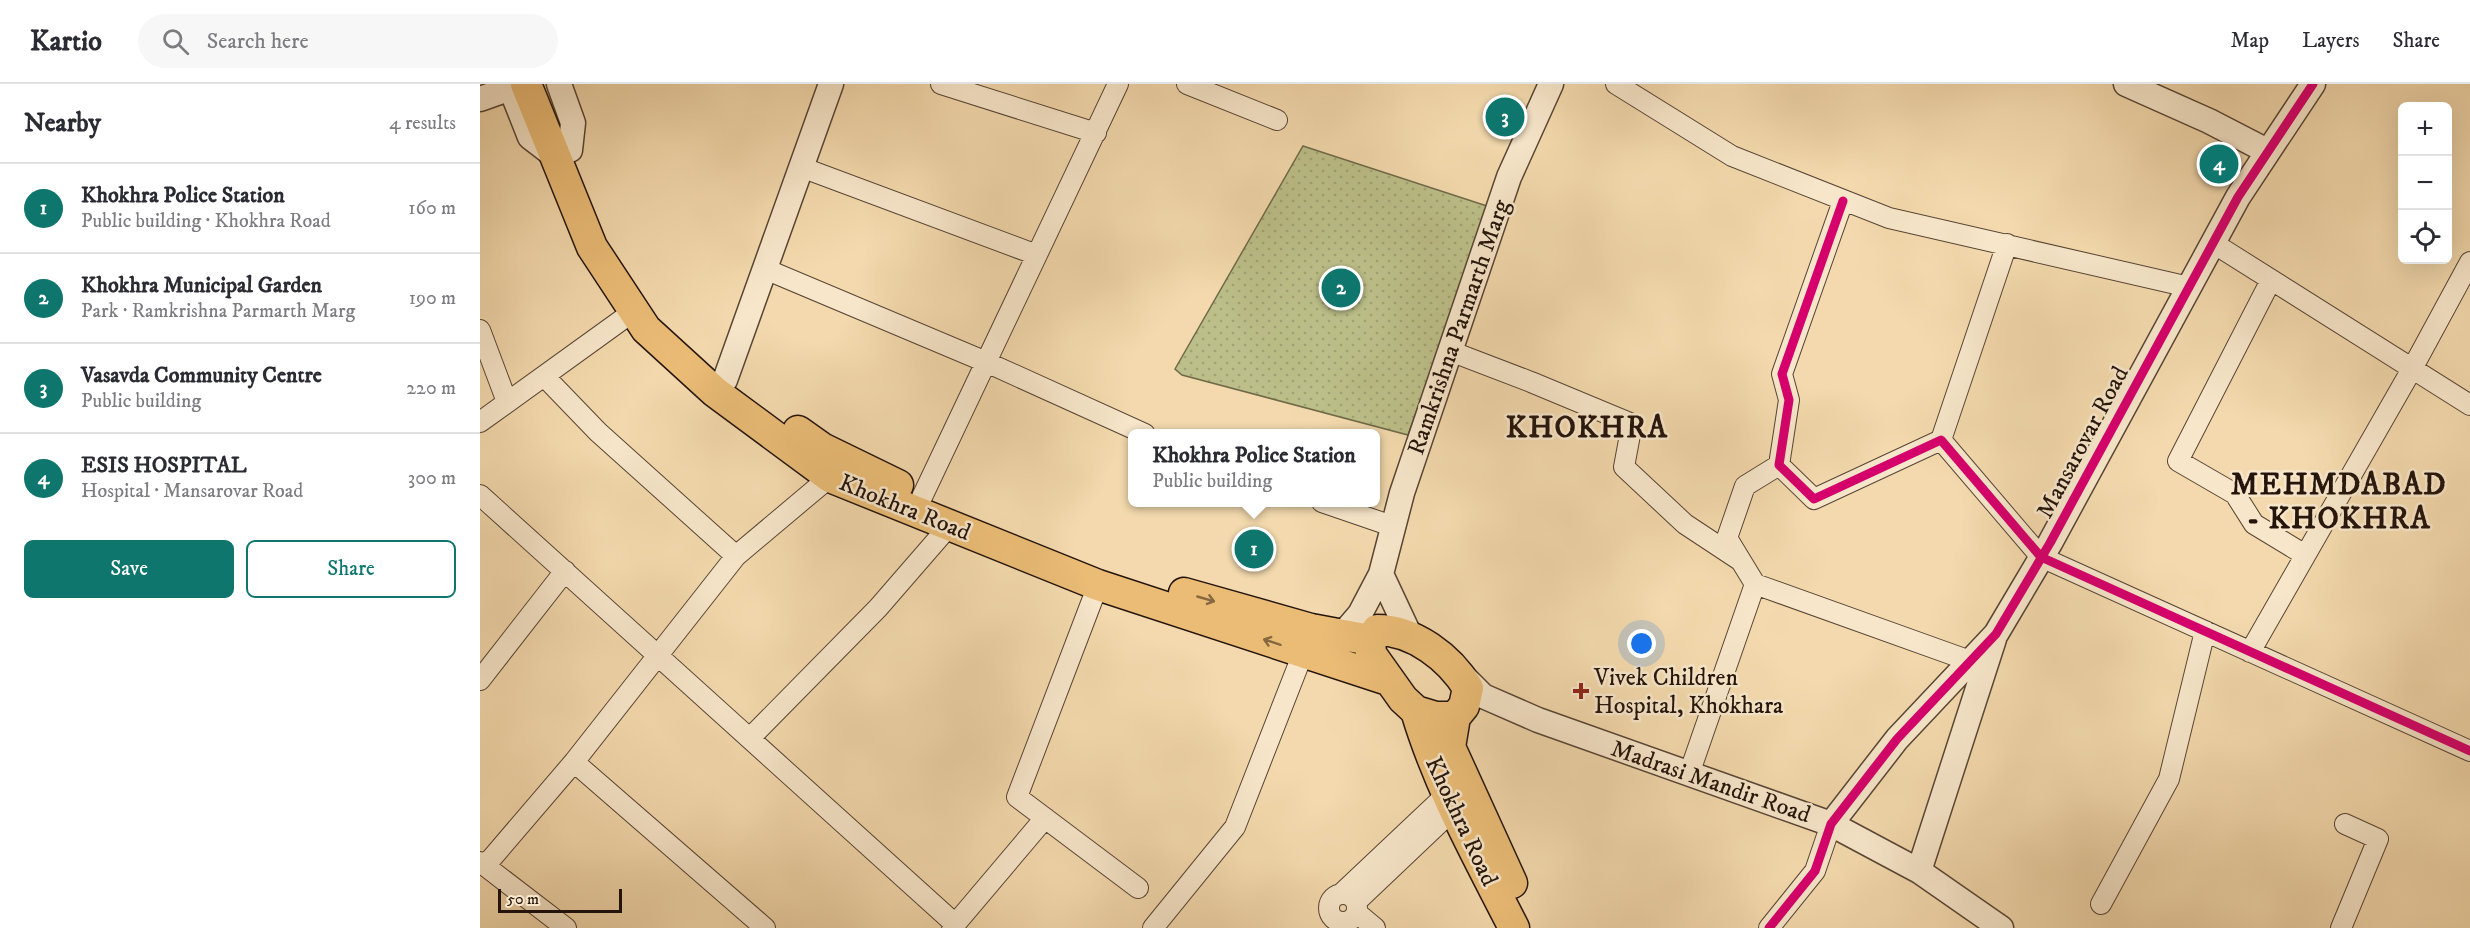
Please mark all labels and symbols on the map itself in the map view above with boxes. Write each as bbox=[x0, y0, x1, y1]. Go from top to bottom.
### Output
pin: 3 bbox=[1486, 94, 1524, 140]
pin: 4 bbox=[2200, 142, 2238, 187]
street label: Ramkrishna Parmarth Marg bbox=[1401, 195, 1517, 459]
pin: 2 bbox=[1322, 266, 1360, 310]
street label: Mansarovar Road bbox=[2030, 361, 2136, 524]
district label: KHOKHRA bbox=[1506, 410, 1668, 447]
district label: MEHMDABAD - KHOKHRA bbox=[2231, 467, 2447, 538]
street label: Khokhra Road bbox=[834, 468, 975, 548]
pin: 1 bbox=[1234, 526, 1274, 572]
one-way arrow bbox=[1197, 594, 1216, 605]
your location bbox=[1627, 629, 1656, 658]
one-way arrow bbox=[1263, 636, 1282, 647]
place label: Vivek Children Hospital, Khokhara bbox=[1593, 663, 1784, 721]
marker: Vivek Children Hospital, Khokhara bbox=[1572, 682, 1590, 700]
street label: Madrasi Mandir Road bbox=[1607, 734, 1814, 830]
street label: Khokhra Road bbox=[1418, 752, 1504, 891]
scale bar bbox=[498, 886, 622, 914]

